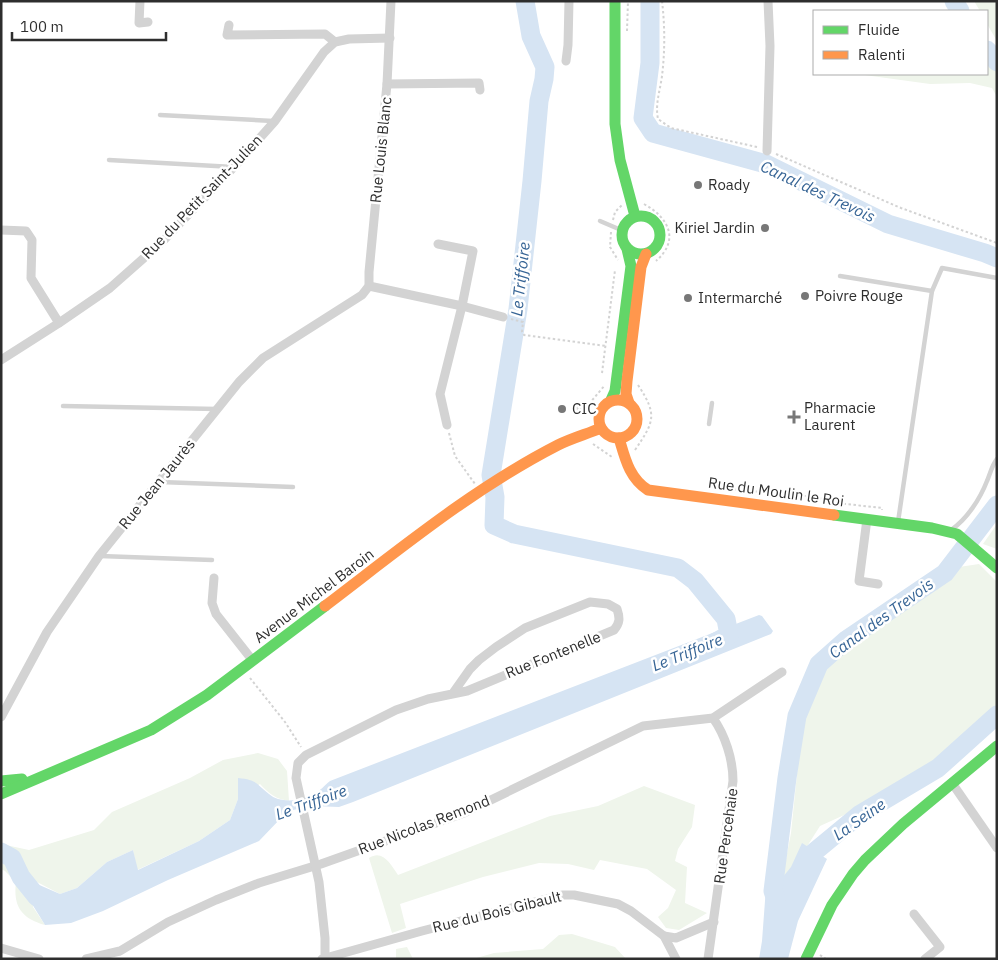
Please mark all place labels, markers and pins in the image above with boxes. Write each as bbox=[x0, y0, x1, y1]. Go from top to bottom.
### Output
place label: Roady bbox=[708, 175, 750, 194]
marker: Roady bbox=[692, 179, 704, 191]
place label: Kiriel Jardin bbox=[675, 218, 755, 237]
marker: Kiriel Jardin bbox=[759, 222, 771, 234]
place label: Poivre Rouge bbox=[815, 286, 903, 305]
place label: Intermarché bbox=[698, 288, 782, 307]
marker: Poivre Rouge bbox=[799, 290, 811, 302]
marker: Intermarché bbox=[682, 292, 694, 304]
place label: Pharmacie Laurent bbox=[804, 398, 876, 434]
place label: CIC bbox=[572, 399, 597, 418]
marker: CIC bbox=[556, 403, 568, 415]
marker: Pharmacie Laurent bbox=[788, 411, 800, 423]

